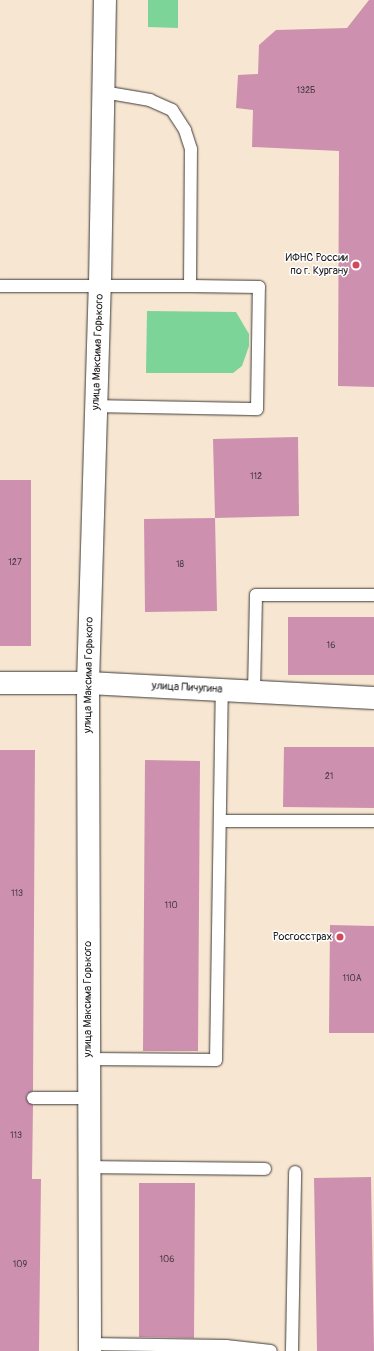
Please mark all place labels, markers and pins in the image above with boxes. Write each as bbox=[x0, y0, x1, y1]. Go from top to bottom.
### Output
place label: ИФНС России по г. Кургану bbox=[286, 252, 348, 278]
marker: ИФНС России по г. Кургану bbox=[351, 260, 361, 270]
place label: Росгосстрах bbox=[273, 930, 332, 944]
marker: Росгосстрах bbox=[335, 932, 345, 942]

